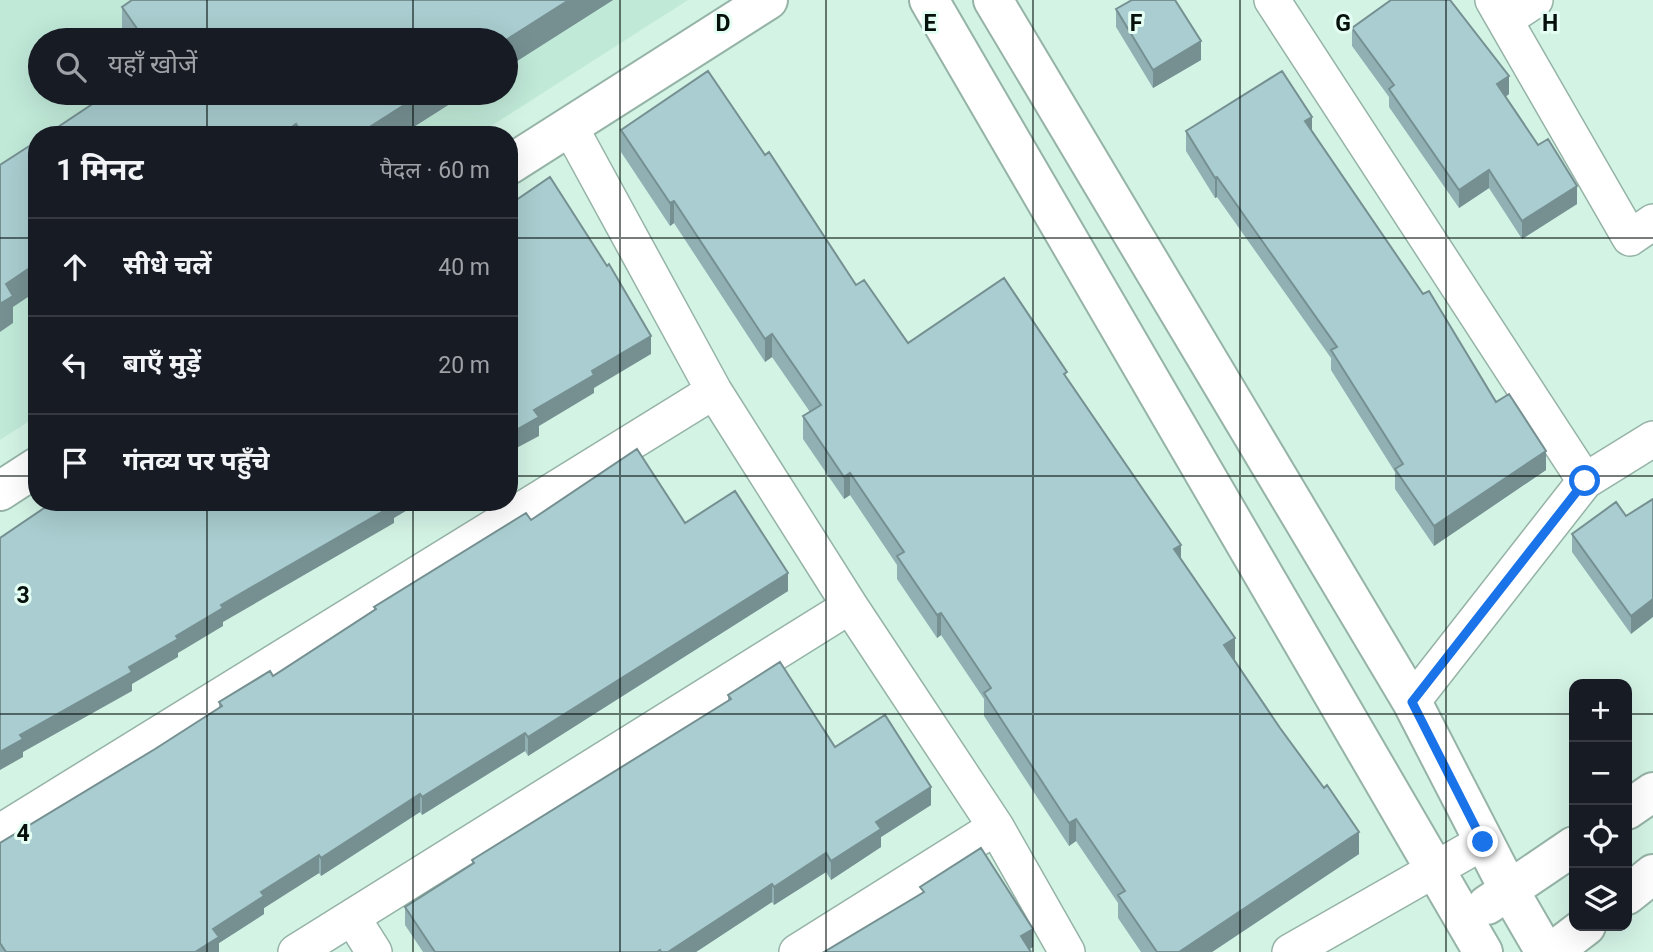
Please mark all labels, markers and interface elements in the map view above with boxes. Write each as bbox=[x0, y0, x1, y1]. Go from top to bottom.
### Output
text: D bbox=[716, 10, 730, 37]
text: E bbox=[924, 10, 937, 37]
text: F bbox=[1130, 10, 1143, 37]
text: G bbox=[1335, 10, 1351, 37]
text: H bbox=[1542, 10, 1558, 37]
search box bbox=[28, 28, 518, 105]
icon: search bbox=[52, 48, 90, 86]
text: यहाँ खोजें bbox=[108, 49, 197, 79]
text: 1 मिनट bbox=[56, 152, 144, 187]
text: पैदल · 60 m bbox=[380, 157, 490, 184]
icon: ahead bbox=[56, 248, 94, 286]
text: सीधे चलें bbox=[123, 250, 211, 280]
text: 40 m bbox=[438, 254, 490, 281]
icon: left bbox=[56, 346, 94, 384]
text: बाएँ मुड़ें bbox=[123, 348, 201, 378]
text: 20 m bbox=[438, 352, 490, 379]
icon: arrive bbox=[56, 444, 94, 482]
text: गंतव्य पर पहुँचे bbox=[123, 446, 270, 476]
route start bbox=[1569, 465, 1600, 496]
text: 3 bbox=[16, 582, 30, 609]
map controls bbox=[1569, 679, 1632, 931]
button: + bbox=[1569, 679, 1632, 742]
button: − bbox=[1569, 742, 1632, 805]
button: locate bbox=[1569, 805, 1632, 868]
text: 4 bbox=[16, 820, 30, 847]
route end bbox=[1467, 826, 1498, 857]
button: layers bbox=[1569, 868, 1632, 931]

